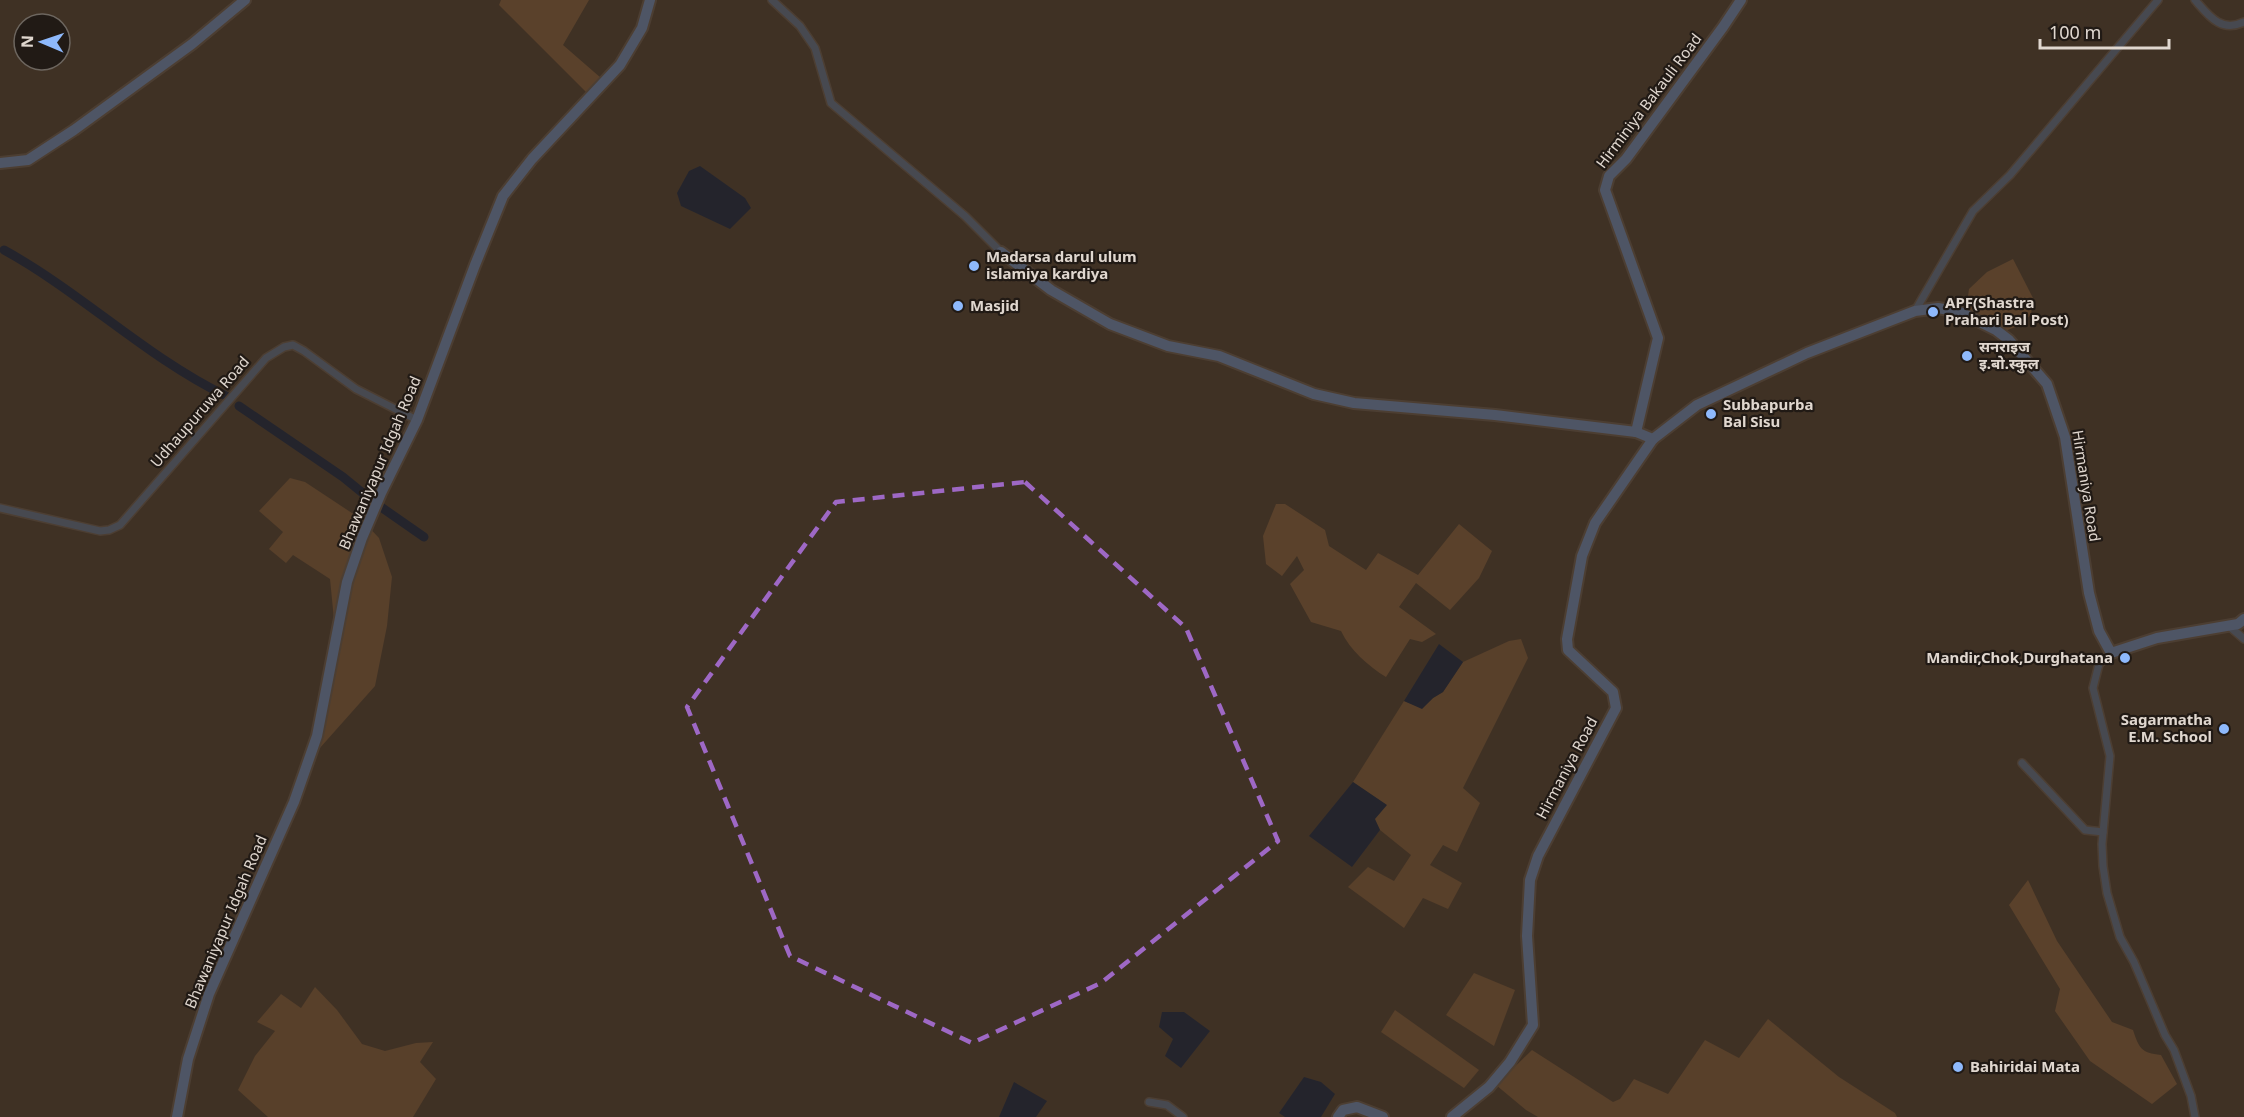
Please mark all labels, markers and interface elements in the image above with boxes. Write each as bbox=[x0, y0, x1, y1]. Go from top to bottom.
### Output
north arrow bbox=[12, 12, 72, 72]
scale bar bbox=[2040, 12, 2169, 50]
text: 100 m bbox=[2049, 20, 2101, 44]
street label: Hirminiya Bakauli Road bbox=[1591, 29, 1705, 172]
text: N bbox=[16, 35, 38, 48]
place label: Madarsa darul ulum islamiya kardiya bbox=[986, 246, 1137, 283]
marker: Madarsa darul ulum islamiya kardiya bbox=[967, 259, 981, 273]
place label: APF(Shastra Prahari Bal Post) bbox=[1945, 292, 2069, 329]
place label: Masjid bbox=[970, 295, 1019, 315]
marker: Masjid bbox=[951, 299, 965, 313]
marker: APF(Shastra Prahari Bal Post) bbox=[1926, 305, 1940, 319]
place label: सनराइज इ.बाे.स्कुल bbox=[1979, 336, 2040, 374]
marker: सनराइज इ.बाे.स्कुल bbox=[1960, 349, 1974, 363]
street label: Udhaupuruwa Road bbox=[145, 351, 253, 471]
street label: Bhawaniyapur Idgah Road bbox=[333, 373, 425, 552]
place label: Subbapurba Bal Sisu bbox=[1723, 394, 1813, 431]
marker: Subbapurba Bal Sisu bbox=[1704, 407, 1718, 421]
street label: Hirmaniya Road bbox=[2068, 429, 2106, 543]
place label: Mandir,Chok,Durghatana bbox=[1926, 647, 2113, 667]
marker: Mandir,Chok,Durghatana bbox=[2118, 651, 2132, 665]
place label: Sagarmatha E.M. School bbox=[2121, 709, 2212, 746]
street label: Hirmaniya Road bbox=[1531, 713, 1601, 822]
marker: Sagarmatha E.M. School bbox=[2217, 722, 2231, 736]
street label: Bhawaniyapur Idgah Road bbox=[179, 832, 271, 1011]
place label: Bahiridai Mata bbox=[1970, 1056, 2080, 1076]
marker: Bahiridai Mata bbox=[1951, 1060, 1965, 1074]

